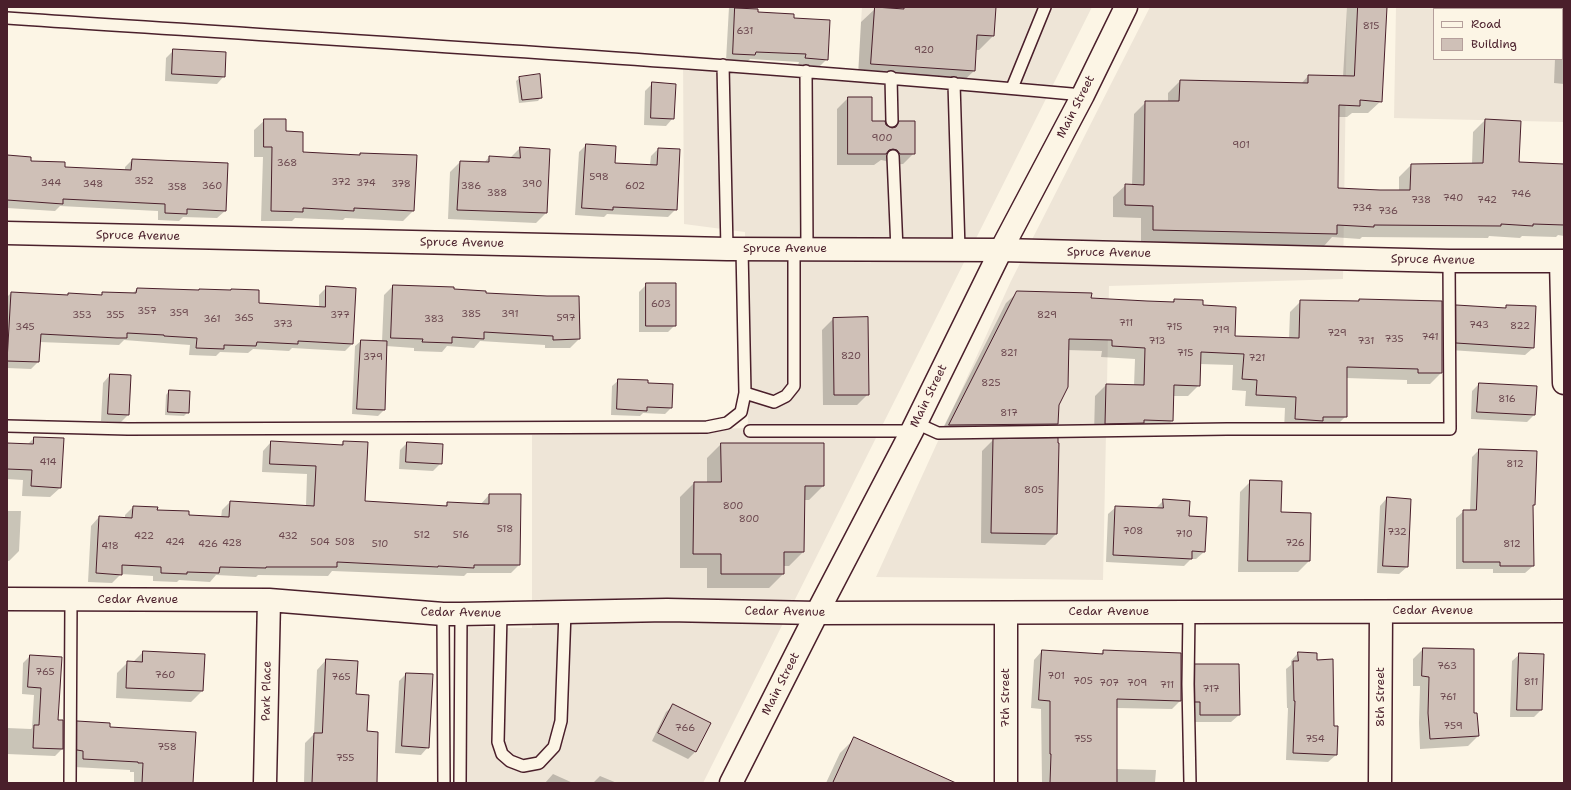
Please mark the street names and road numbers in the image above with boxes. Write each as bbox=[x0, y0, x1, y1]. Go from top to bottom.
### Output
street label: Main Street bbox=[1054, 73, 1098, 141]
street label: Spruce Avenue bbox=[96, 228, 180, 244]
street label: Spruce Avenue bbox=[420, 235, 504, 251]
street label: Spruce Avenue bbox=[743, 242, 827, 256]
street label: Spruce Avenue bbox=[1067, 245, 1151, 261]
street label: Spruce Avenue bbox=[1391, 252, 1475, 268]
street label: Main Street bbox=[907, 362, 951, 430]
street label: Cedar Avenue bbox=[98, 593, 178, 607]
street label: Cedar Avenue bbox=[744, 604, 826, 620]
street label: Cedar Avenue bbox=[1393, 604, 1473, 618]
street label: Cedar Avenue bbox=[420, 605, 502, 621]
street label: Cedar Avenue bbox=[1069, 605, 1149, 619]
street label: Main Street bbox=[759, 650, 803, 718]
street label: Park Place bbox=[259, 661, 275, 721]
street label: 8th Street bbox=[1374, 667, 1388, 727]
street label: 7th Street bbox=[999, 668, 1013, 728]

